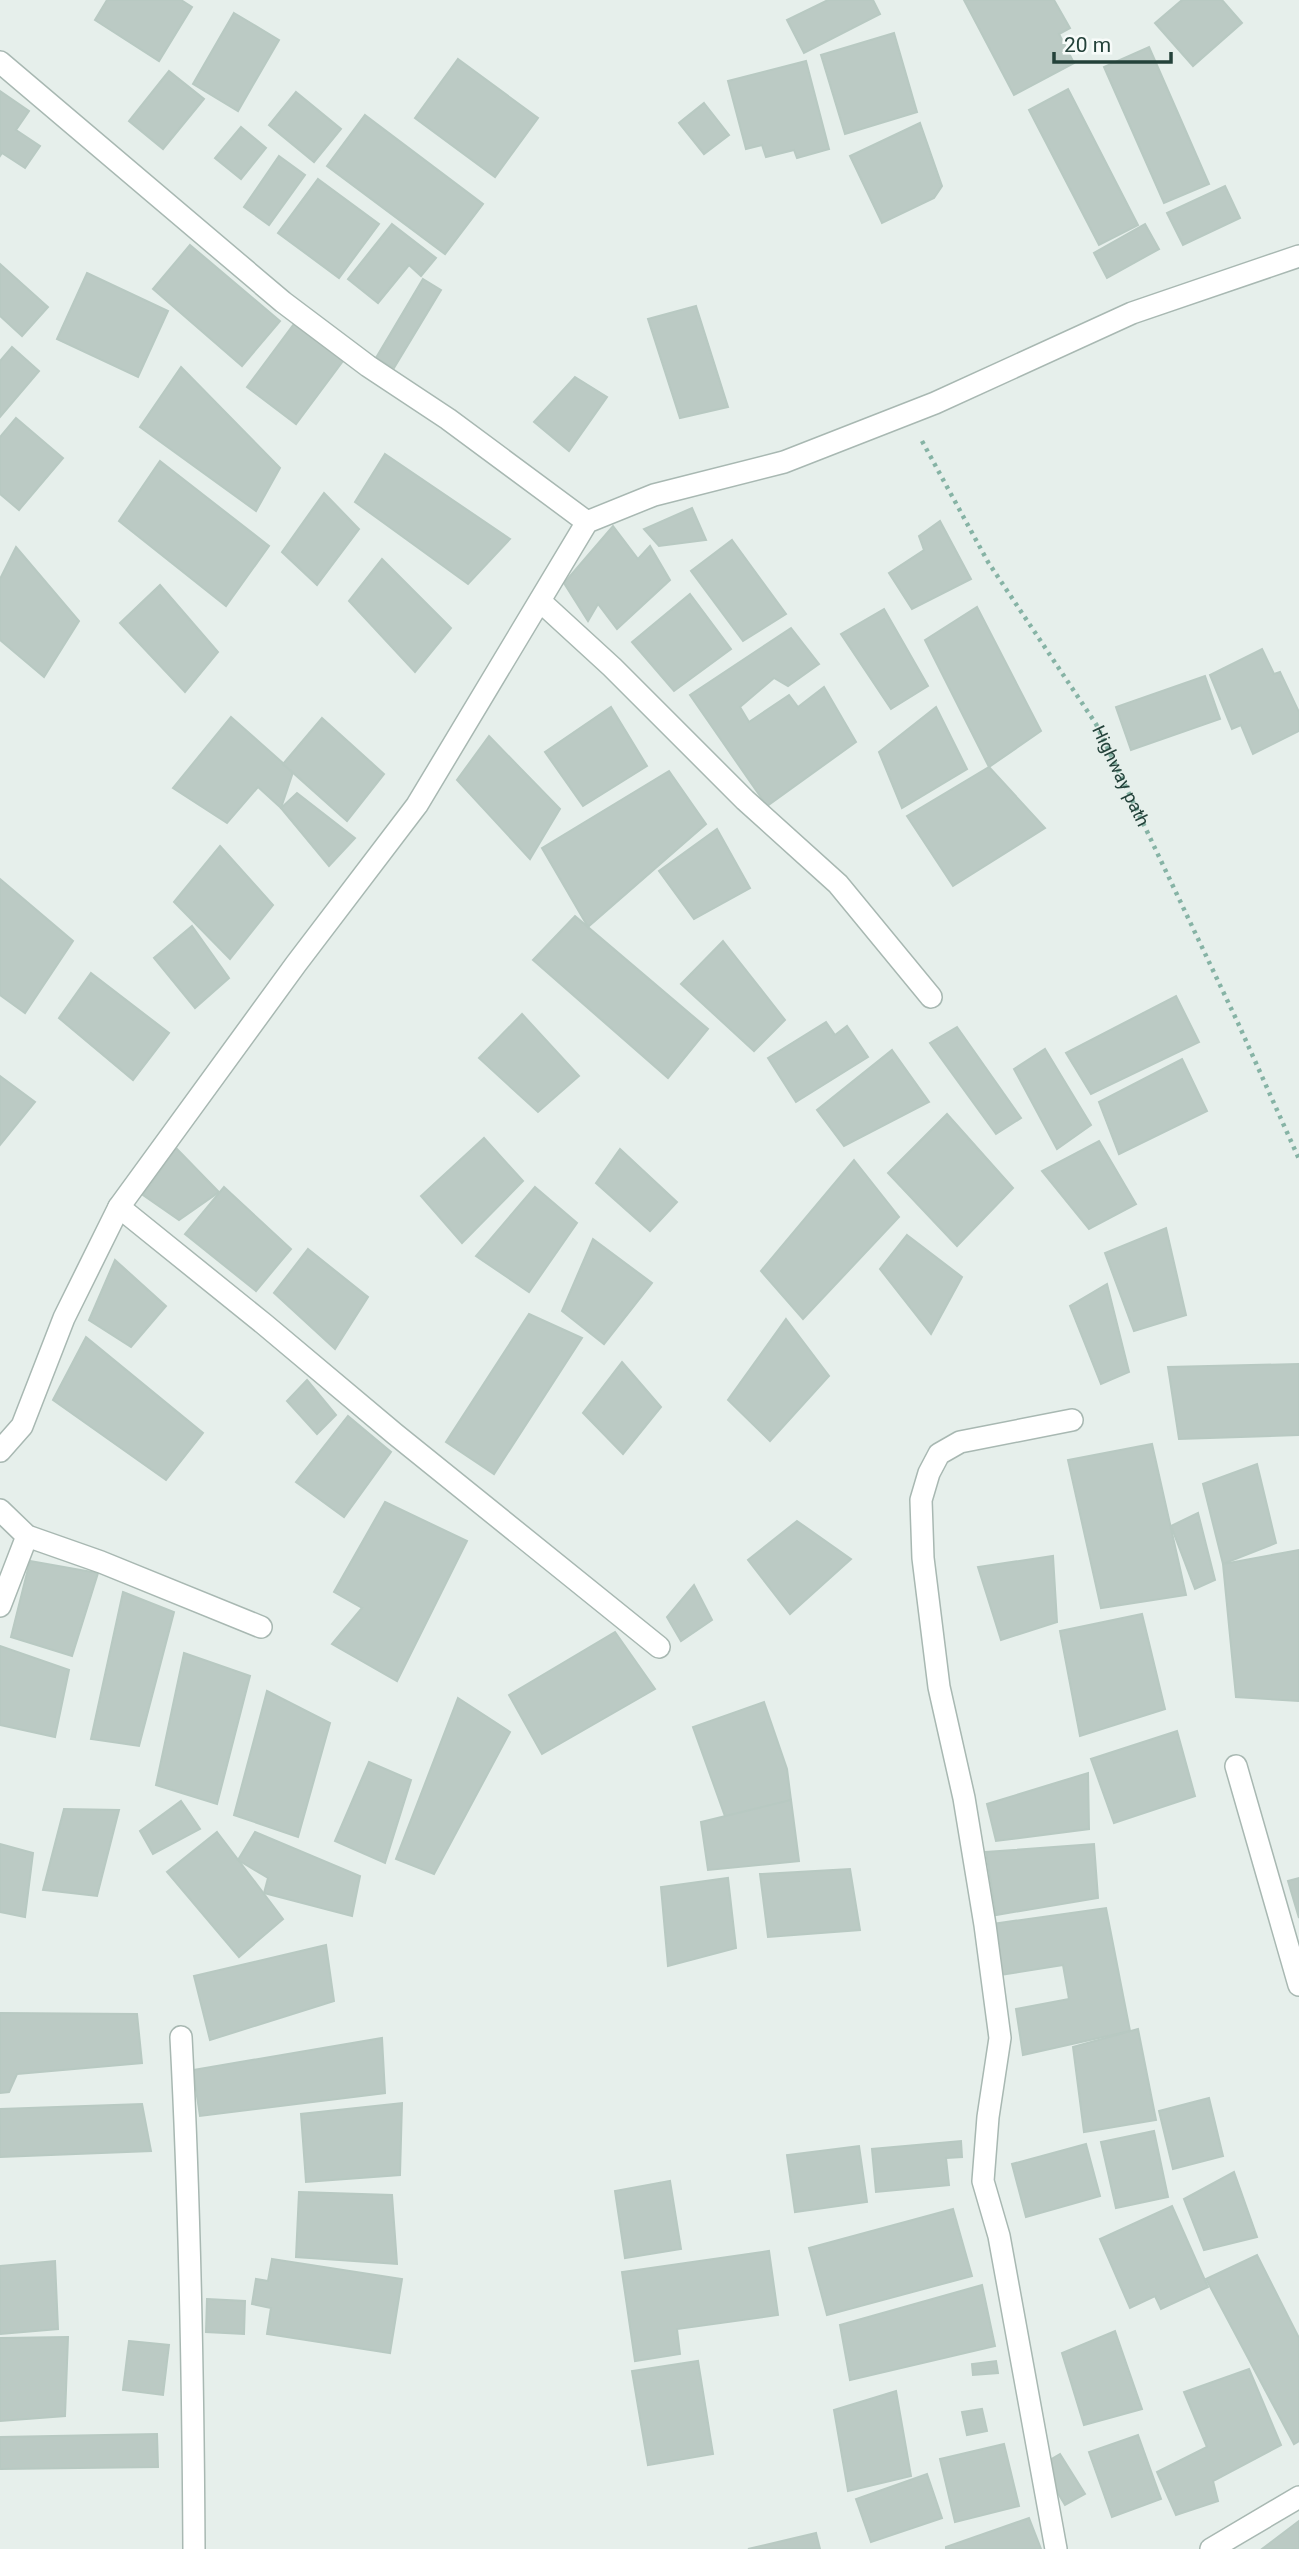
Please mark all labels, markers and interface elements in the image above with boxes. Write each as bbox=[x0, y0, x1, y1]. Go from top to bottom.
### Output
scale bar bbox=[1054, 21, 1171, 65]
text: 20 m bbox=[1064, 33, 1111, 57]
street label: Highway path bbox=[1088, 722, 1154, 830]

